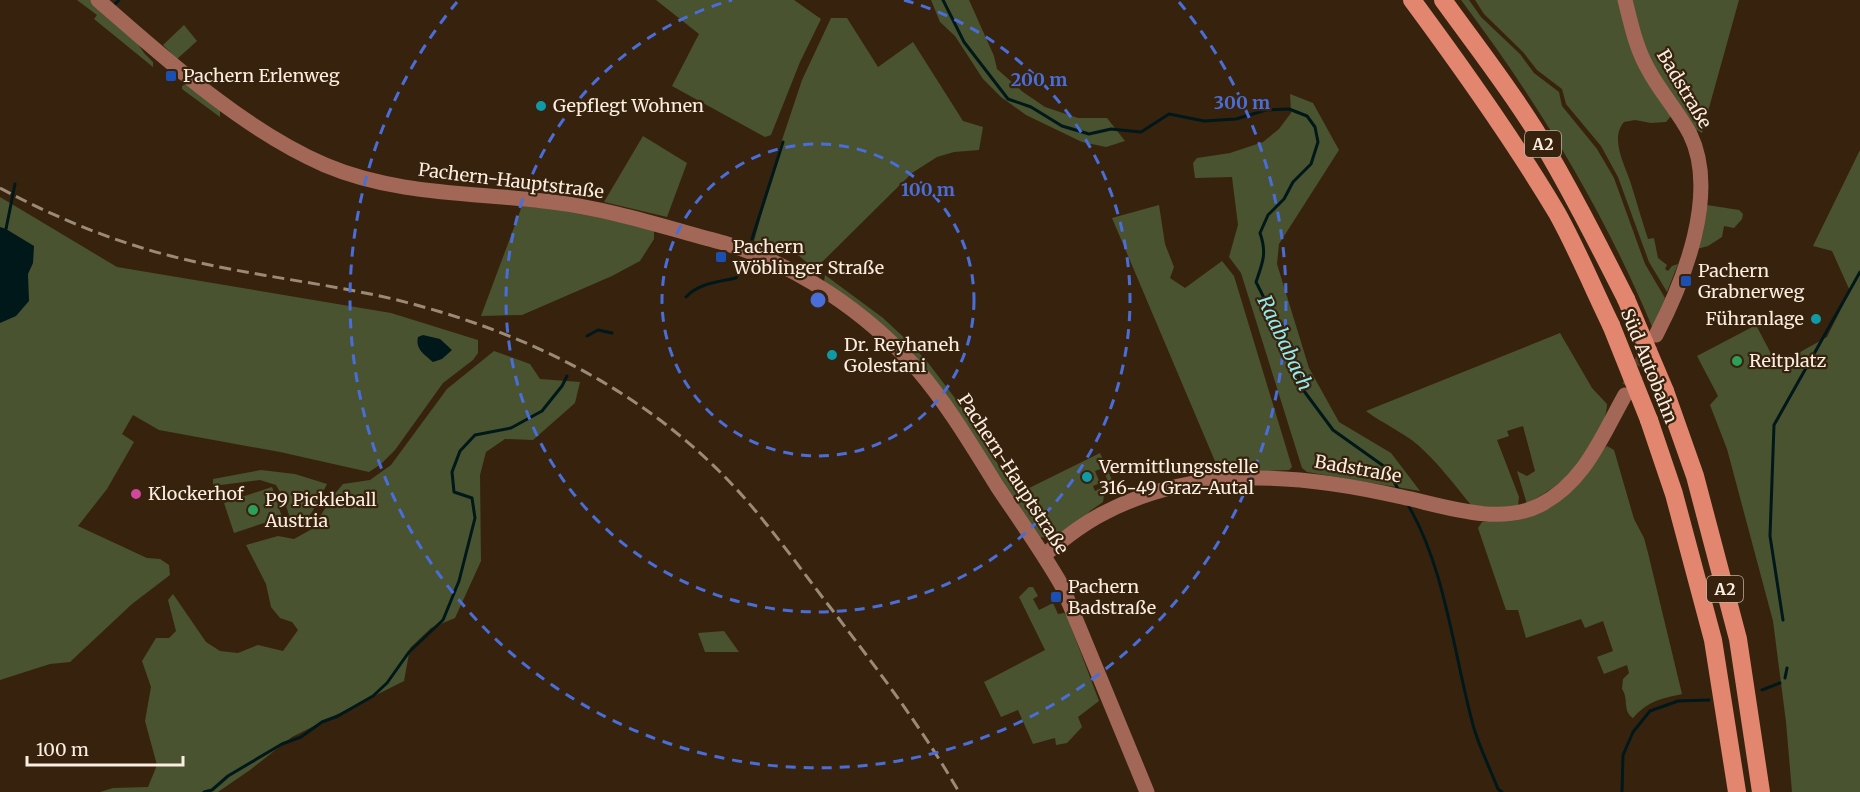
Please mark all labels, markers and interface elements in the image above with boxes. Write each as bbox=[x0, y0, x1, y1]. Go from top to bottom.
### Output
street label: Badstraße bbox=[1652, 45, 1717, 132]
place label: Pachern Erlenweg bbox=[183, 64, 340, 87]
text: 200 m bbox=[1011, 68, 1067, 91]
marker: Pachern Erlenweg bbox=[164, 69, 178, 83]
text: 300 m bbox=[1214, 91, 1270, 114]
place label: Gepflegt Wohnen bbox=[553, 94, 704, 117]
marker: Gepflegt Wohnen bbox=[534, 99, 548, 113]
road number: A2 bbox=[1525, 131, 1561, 157]
street label: Pachern-Hauptstraße bbox=[417, 158, 605, 203]
text: 100 m bbox=[901, 178, 955, 201]
place label: Pachern Wöblinger Straße bbox=[732, 235, 884, 279]
marker: Pachern Wöblinger Straße bbox=[714, 250, 728, 264]
place label: Pachern Grabnerweg bbox=[1698, 259, 1804, 303]
marker: Pachern Grabnerweg bbox=[1679, 274, 1693, 288]
centre of rings bbox=[808, 290, 828, 310]
water label: Raababach bbox=[1252, 291, 1318, 395]
street label: Süd Autobahn bbox=[1616, 305, 1683, 427]
place label: Führanlage bbox=[1705, 307, 1804, 330]
marker: Führanlage bbox=[1809, 312, 1823, 326]
place label: Dr. Reyhaneh Golestani bbox=[844, 333, 960, 377]
marker: Dr. Reyhaneh Golestani bbox=[825, 348, 839, 362]
place label: Reitplatz bbox=[1749, 349, 1827, 372]
marker: Reitplatz bbox=[1730, 354, 1744, 368]
street label: Pachern-Hauptstraße bbox=[953, 389, 1074, 558]
street label: Badstraße bbox=[1313, 450, 1403, 487]
place label: Vermittlungsstelle 316-49 Graz-Autal bbox=[1098, 455, 1258, 499]
marker: Vermittlungsstelle 316-49 Graz-Autal bbox=[1080, 470, 1094, 484]
place label: Klockerhof bbox=[148, 482, 245, 505]
marker: Klockerhof bbox=[129, 487, 143, 501]
place label: P9 Pickleball Austria bbox=[264, 488, 377, 532]
marker: P9 Pickleball Austria bbox=[246, 503, 260, 517]
place label: Pachern Badstraße bbox=[1068, 575, 1156, 619]
road number: A2 bbox=[1707, 576, 1743, 602]
marker: Pachern Badstraße bbox=[1049, 590, 1063, 604]
scale bar bbox=[27, 729, 183, 767]
text: 100 m bbox=[36, 738, 89, 761]

